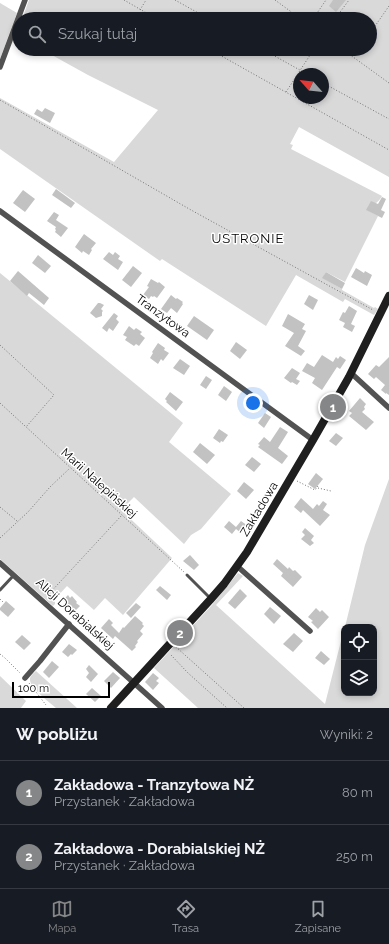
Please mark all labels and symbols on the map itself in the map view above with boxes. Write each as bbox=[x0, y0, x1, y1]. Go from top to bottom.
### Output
north arrow bbox=[293, 68, 329, 104]
district label: USTRONIE bbox=[211, 231, 285, 246]
street label: Tranzytowa bbox=[133, 292, 193, 340]
pin: 1 bbox=[320, 392, 346, 422]
your location bbox=[243, 393, 263, 413]
street label: Marii Nalepińskiej bbox=[58, 445, 140, 521]
street label: Zakładowa bbox=[237, 479, 281, 539]
street label: Alicji Dorabialskiej bbox=[33, 575, 117, 653]
pin: 2 bbox=[167, 618, 193, 648]
scale bar bbox=[12, 680, 110, 699]

